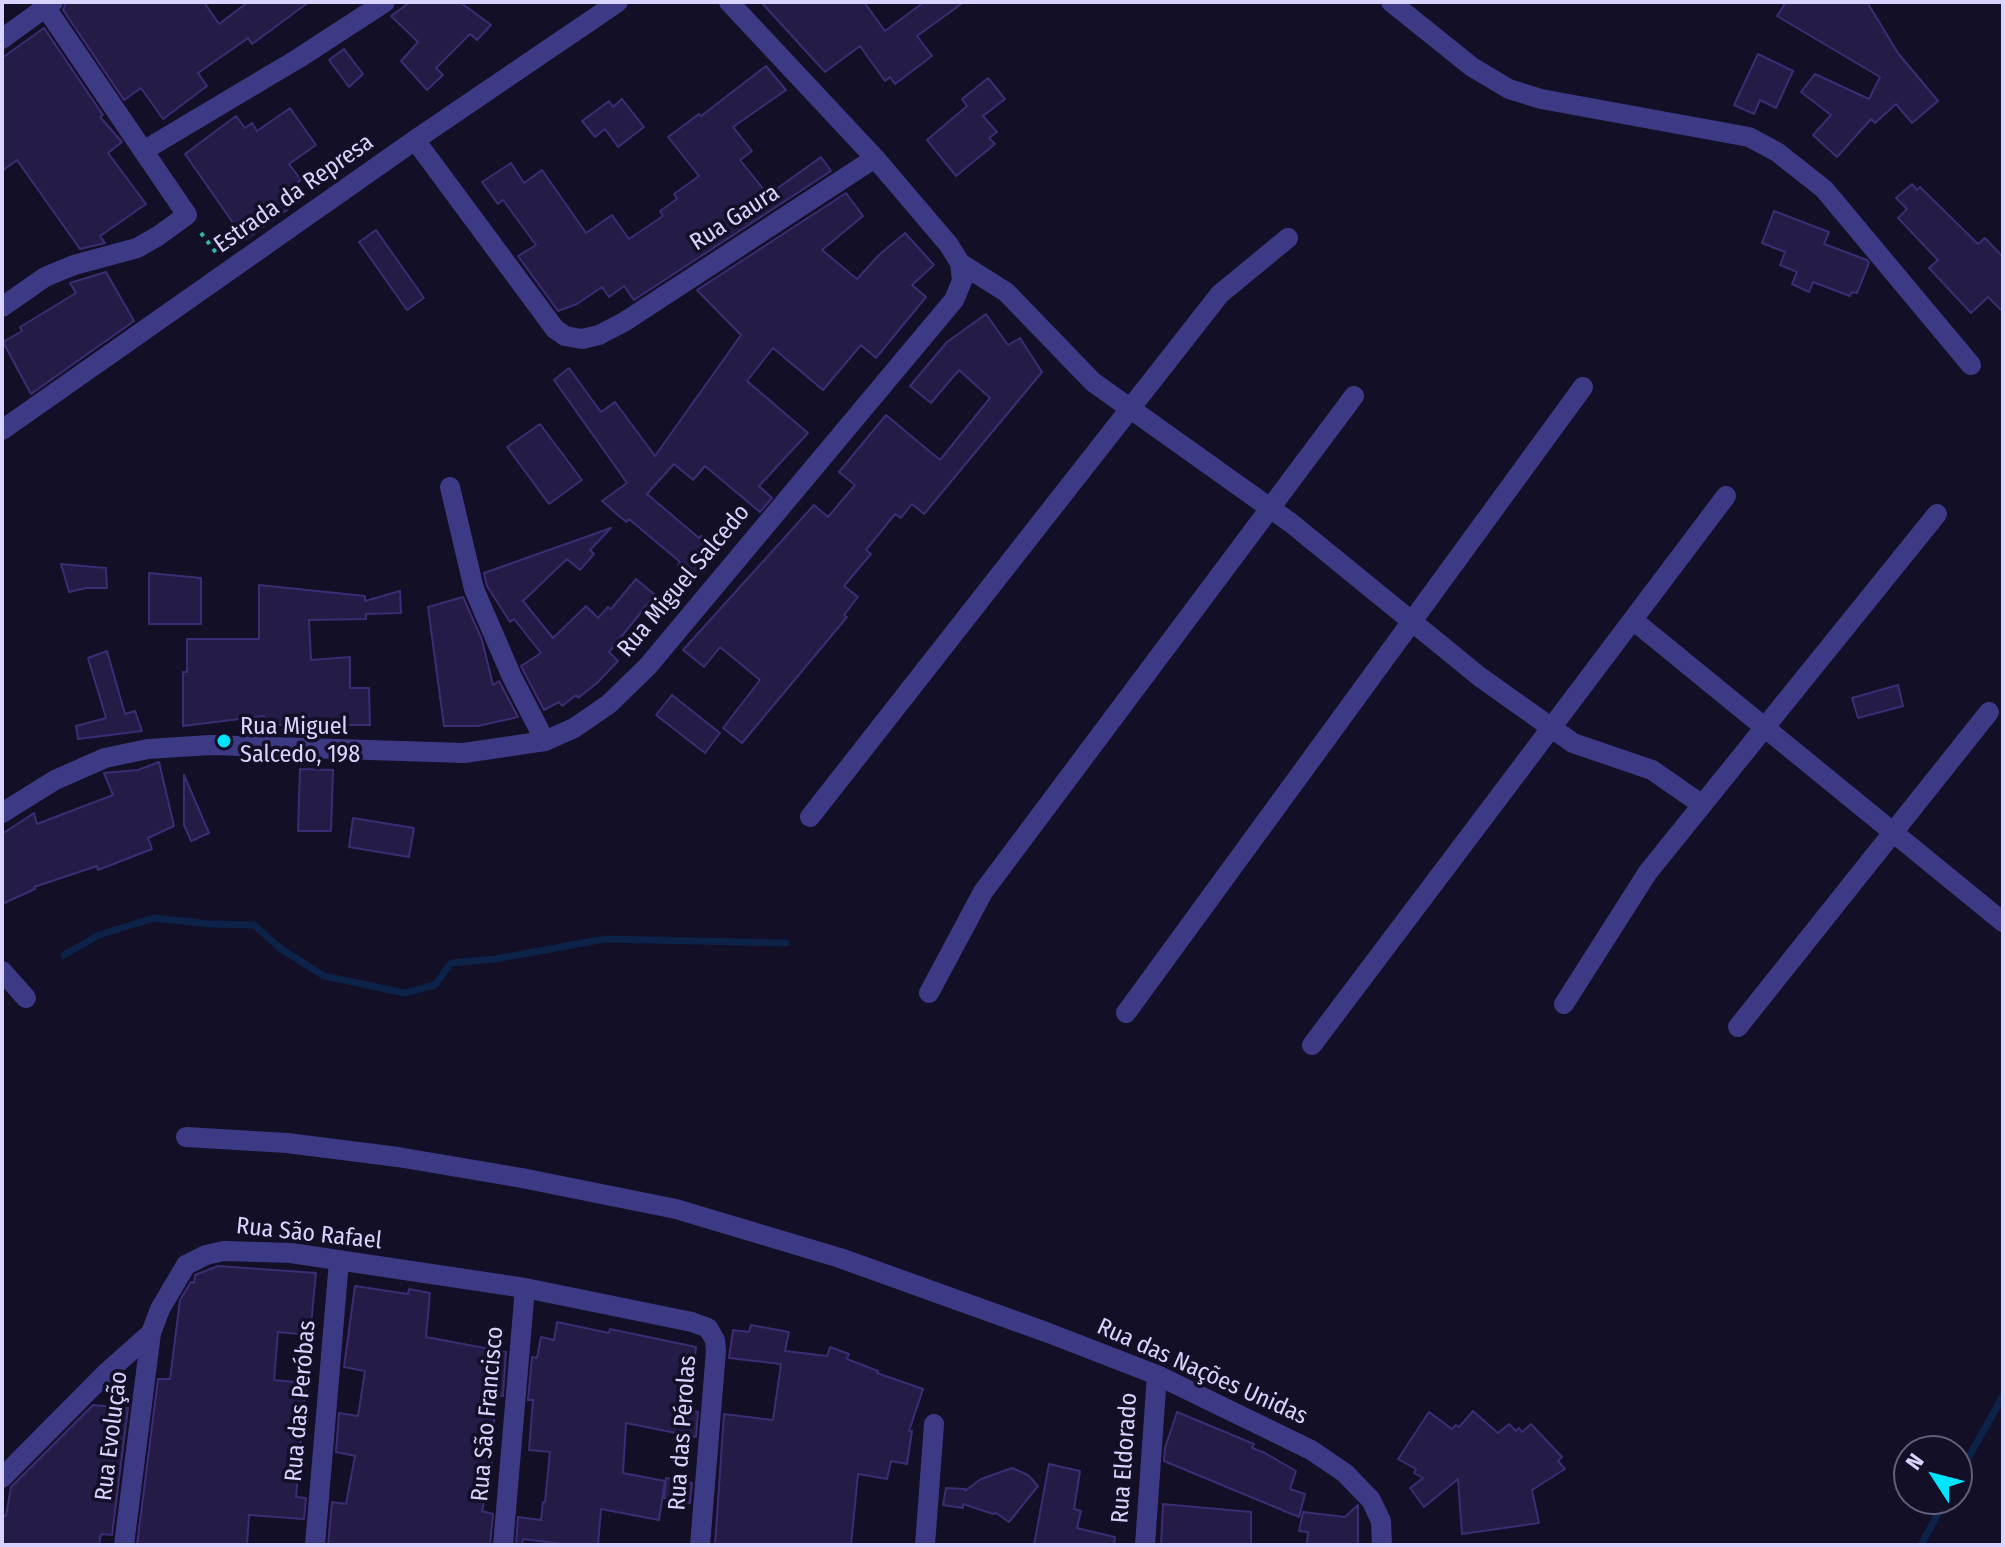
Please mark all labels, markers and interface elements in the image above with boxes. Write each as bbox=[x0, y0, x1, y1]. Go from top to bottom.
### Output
street label: Estrada da Represa bbox=[209, 128, 379, 260]
street label: Rua Gaura bbox=[685, 179, 785, 257]
street label: Rua Miguel Salcedo bbox=[612, 499, 756, 663]
place label: Rua Miguel Salcedo, 198 bbox=[240, 713, 360, 769]
marker: Rua Miguel Salcedo, 198 bbox=[215, 732, 233, 750]
street label: Rua São Rafael bbox=[235, 1212, 383, 1256]
street label: Rua das Nações Unidas bbox=[1092, 1313, 1312, 1431]
street label: Rua das Peróbas bbox=[280, 1319, 322, 1483]
street label: Rua São Francisco bbox=[466, 1325, 510, 1503]
street label: Rua das Pérolas bbox=[663, 1354, 703, 1512]
street label: Rua Evolução bbox=[90, 1370, 134, 1502]
street label: Rua Eldorado bbox=[1106, 1392, 1144, 1524]
north arrow bbox=[1893, 1435, 1973, 1515]
text: N bbox=[1900, 1449, 1930, 1475]

